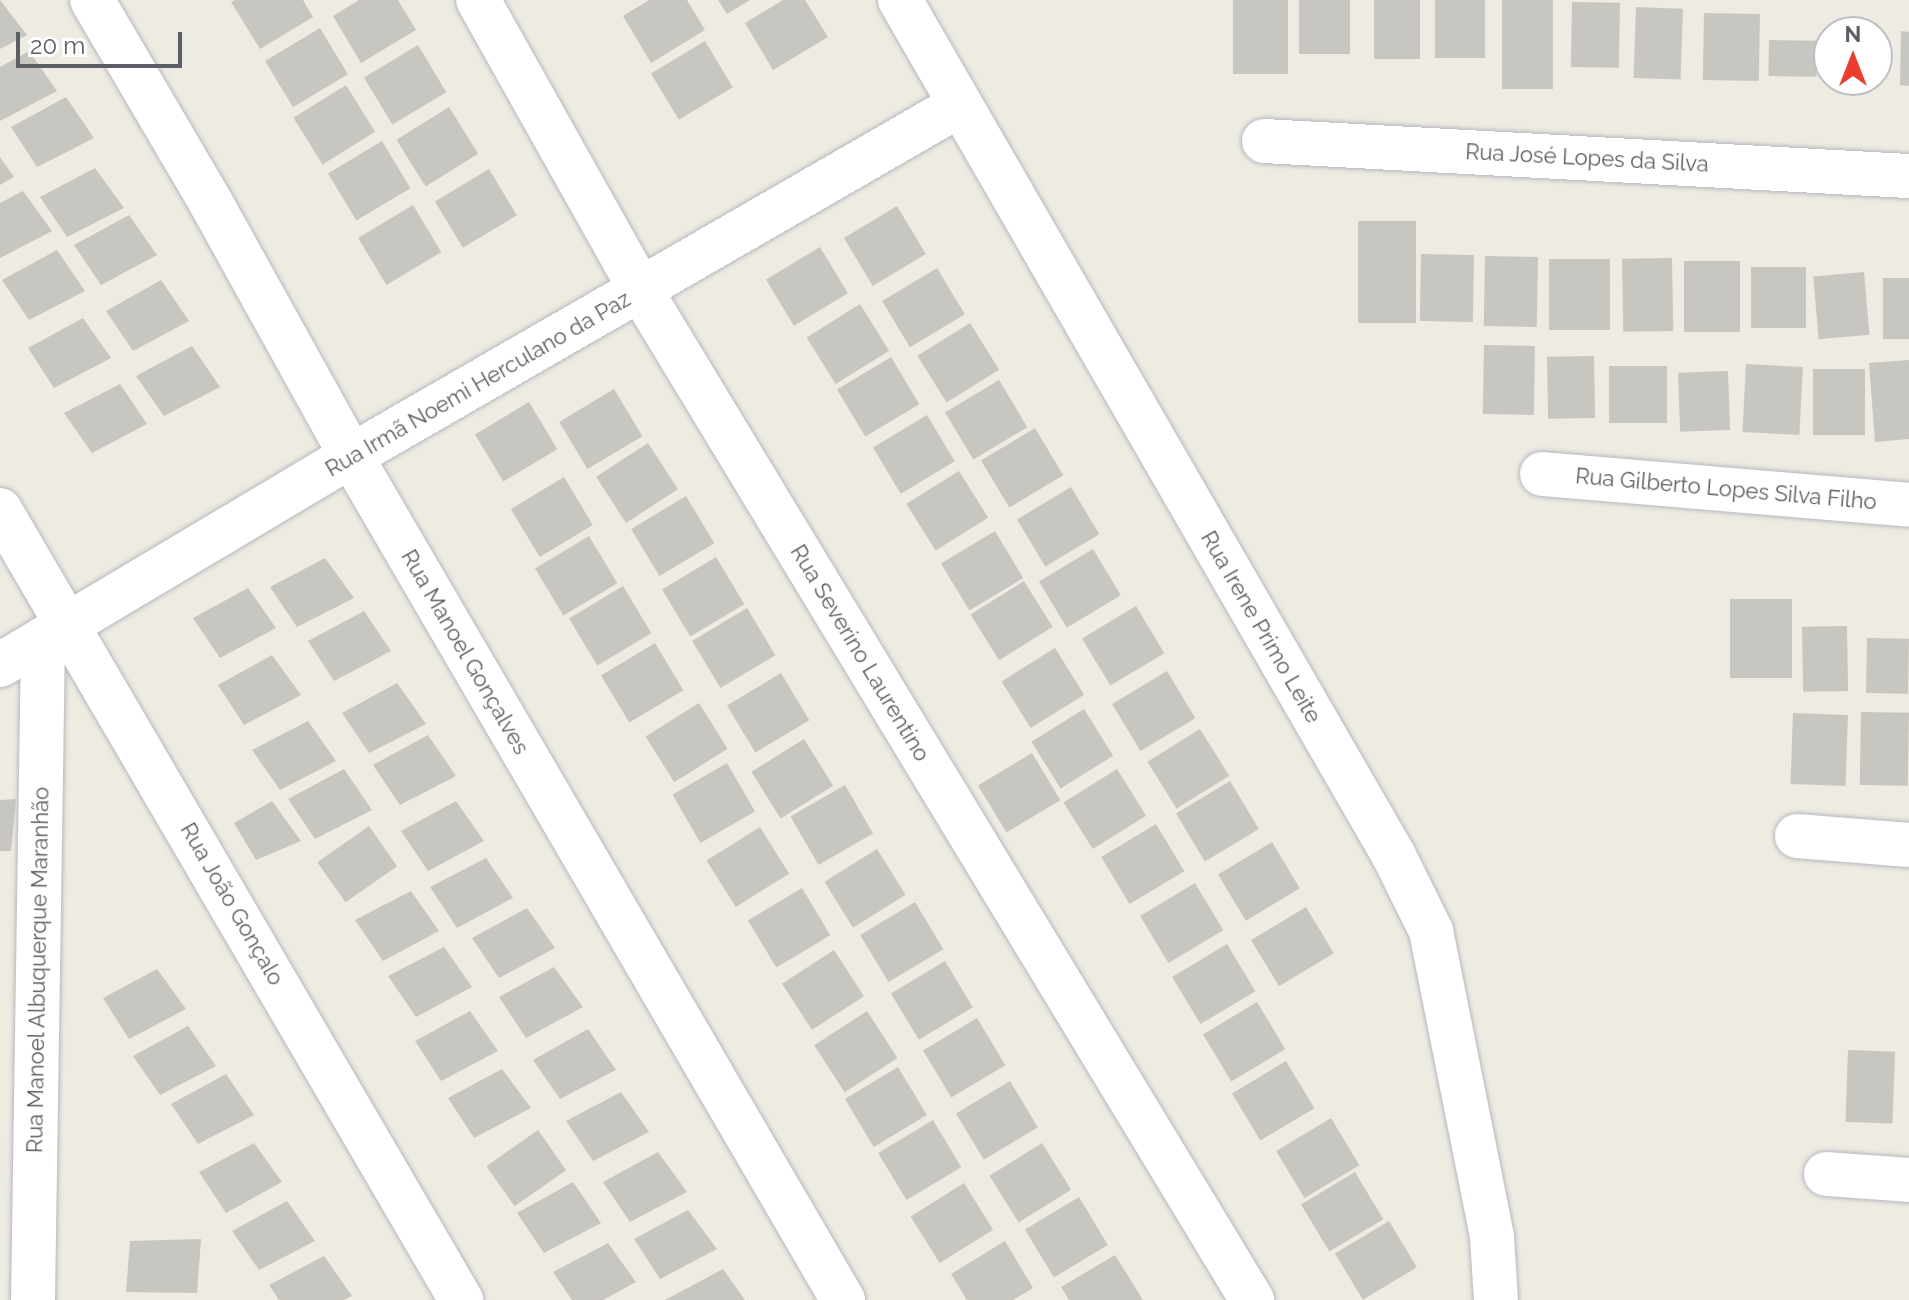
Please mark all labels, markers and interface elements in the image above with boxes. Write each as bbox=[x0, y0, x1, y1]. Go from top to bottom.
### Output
scale bar bbox=[20, 16, 186, 66]
north arrow bbox=[1813, 16, 1893, 96]
text: N bbox=[1845, 21, 1861, 47]
text: 20 m bbox=[30, 31, 85, 60]
street label: Rua José Lopes da Silva bbox=[1464, 138, 1710, 178]
street label: Rua Irmã Noemi Herculano da Paz bbox=[321, 286, 635, 482]
street label: Rua Gilberto Lopes Silva Filho bbox=[1574, 463, 1878, 515]
street label: Rua Irene Primo Leite bbox=[1195, 526, 1327, 728]
street label: Rua Severino Laurentino bbox=[785, 540, 935, 766]
street label: Rua Manoel Gonçalves bbox=[395, 545, 535, 759]
street label: Rua Manoel Albuquerque Maranhão bbox=[22, 786, 54, 1154]
street label: Rua João Gonçalo bbox=[175, 818, 289, 990]

